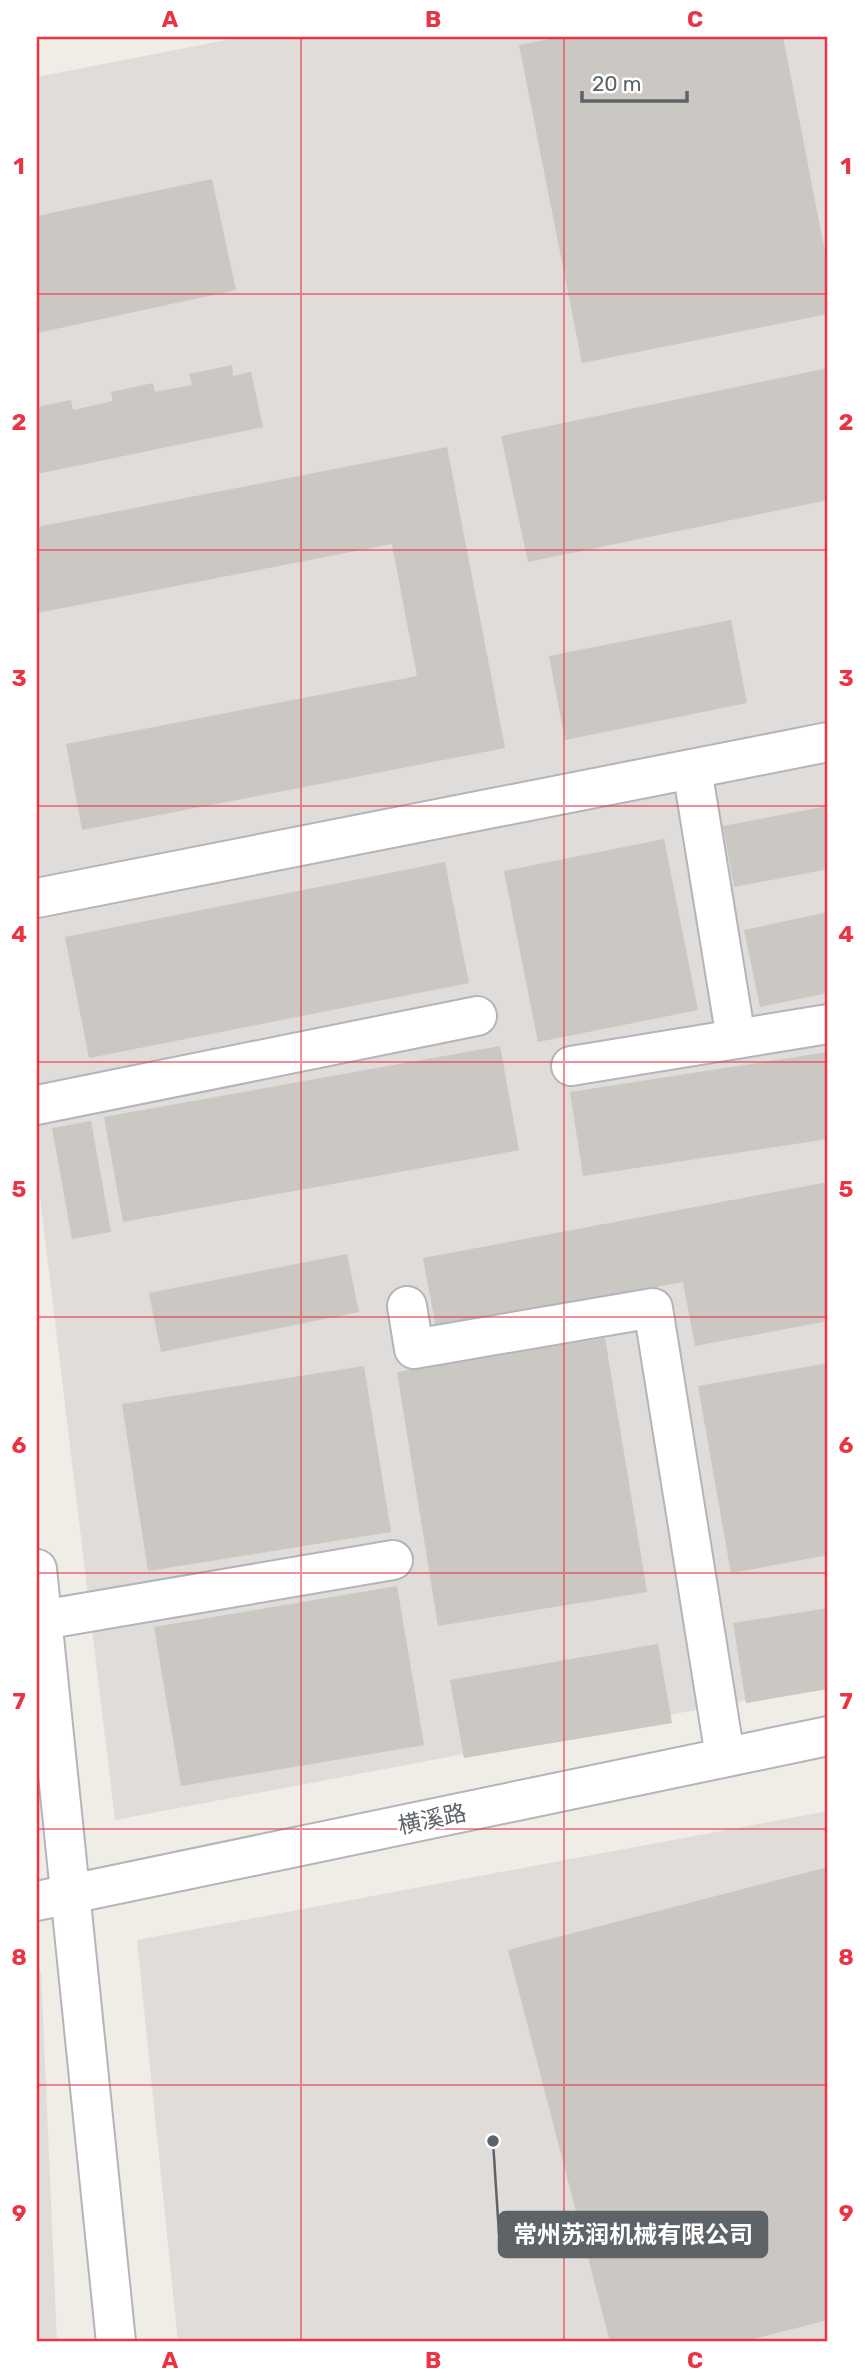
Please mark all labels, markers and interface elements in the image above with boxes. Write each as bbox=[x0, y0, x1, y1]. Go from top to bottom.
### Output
text: A bbox=[162, 5, 179, 33]
text: B bbox=[425, 5, 441, 33]
text: C bbox=[687, 5, 703, 33]
scale bar bbox=[582, 60, 686, 104]
text: 20 m bbox=[592, 71, 641, 96]
text: 1 bbox=[13, 152, 25, 180]
text: 1 bbox=[840, 152, 852, 180]
text: 2 bbox=[12, 408, 26, 436]
text: 2 bbox=[839, 408, 853, 436]
text: 3 bbox=[11, 664, 27, 692]
text: 3 bbox=[838, 664, 854, 692]
text: 4 bbox=[11, 920, 27, 948]
text: 4 bbox=[838, 920, 854, 948]
text: 5 bbox=[12, 1175, 27, 1203]
text: 5 bbox=[839, 1175, 854, 1203]
text: 6 bbox=[12, 1431, 27, 1459]
text: 6 bbox=[839, 1431, 854, 1459]
text: 7 bbox=[12, 1687, 26, 1715]
text: 7 bbox=[839, 1687, 853, 1715]
street label: 横溪路 bbox=[395, 1798, 469, 1840]
text: 8 bbox=[11, 1943, 27, 1971]
text: 8 bbox=[838, 1943, 854, 1971]
text: 9 bbox=[12, 2199, 26, 2227]
text: 9 bbox=[839, 2199, 853, 2227]
callout: 常州苏润机械有限公司 bbox=[499, 2212, 767, 2257]
text: 常州苏润机械有限公司 bbox=[513, 2221, 753, 2249]
text: A bbox=[162, 2346, 179, 2374]
text: B bbox=[425, 2346, 441, 2374]
text: C bbox=[687, 2346, 703, 2374]

